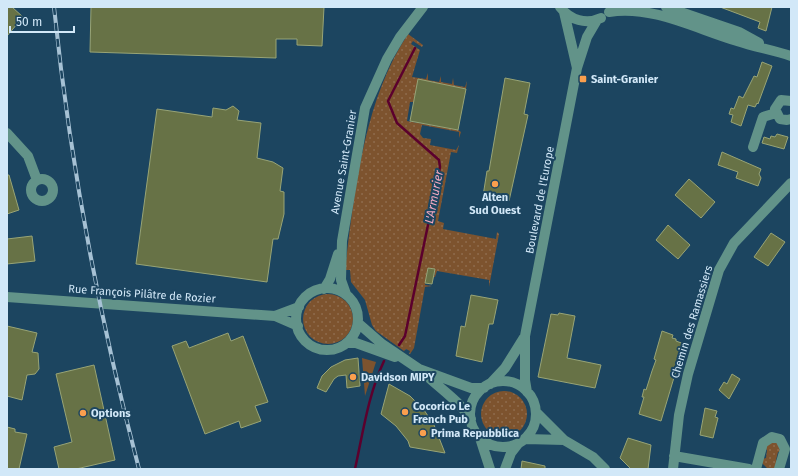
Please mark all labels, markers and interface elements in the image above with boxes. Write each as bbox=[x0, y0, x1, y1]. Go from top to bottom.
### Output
scale bar bbox=[10, 8, 74, 34]
text: 50 m bbox=[16, 15, 42, 29]
place label: Saint-Granier bbox=[591, 73, 659, 86]
marker: Saint-Granier bbox=[578, 74, 588, 84]
street label: Avenue Saint-Granier bbox=[328, 108, 360, 215]
street label: Boulevard de l'Europe bbox=[523, 145, 557, 255]
water label: L'Armurier bbox=[422, 169, 446, 225]
marker: Alten Sud Ouest bbox=[490, 179, 500, 189]
place label: Alten Sud Ouest bbox=[469, 191, 521, 217]
street label: Chemin des Ramassiers bbox=[669, 264, 715, 380]
street label: Rue François Pilâtre de Rozier bbox=[68, 282, 217, 306]
place label: Davidson MIPY bbox=[361, 371, 435, 384]
marker: Davidson MIPY bbox=[348, 372, 358, 382]
place label: Cocorico Le French Pub bbox=[413, 400, 470, 426]
place label: Options bbox=[91, 407, 131, 420]
marker: Cocorico Le French Pub bbox=[400, 407, 410, 417]
marker: Options bbox=[78, 408, 88, 418]
place label: Prima Repubblica bbox=[431, 427, 519, 440]
marker: Prima Repubblica bbox=[418, 428, 428, 438]

